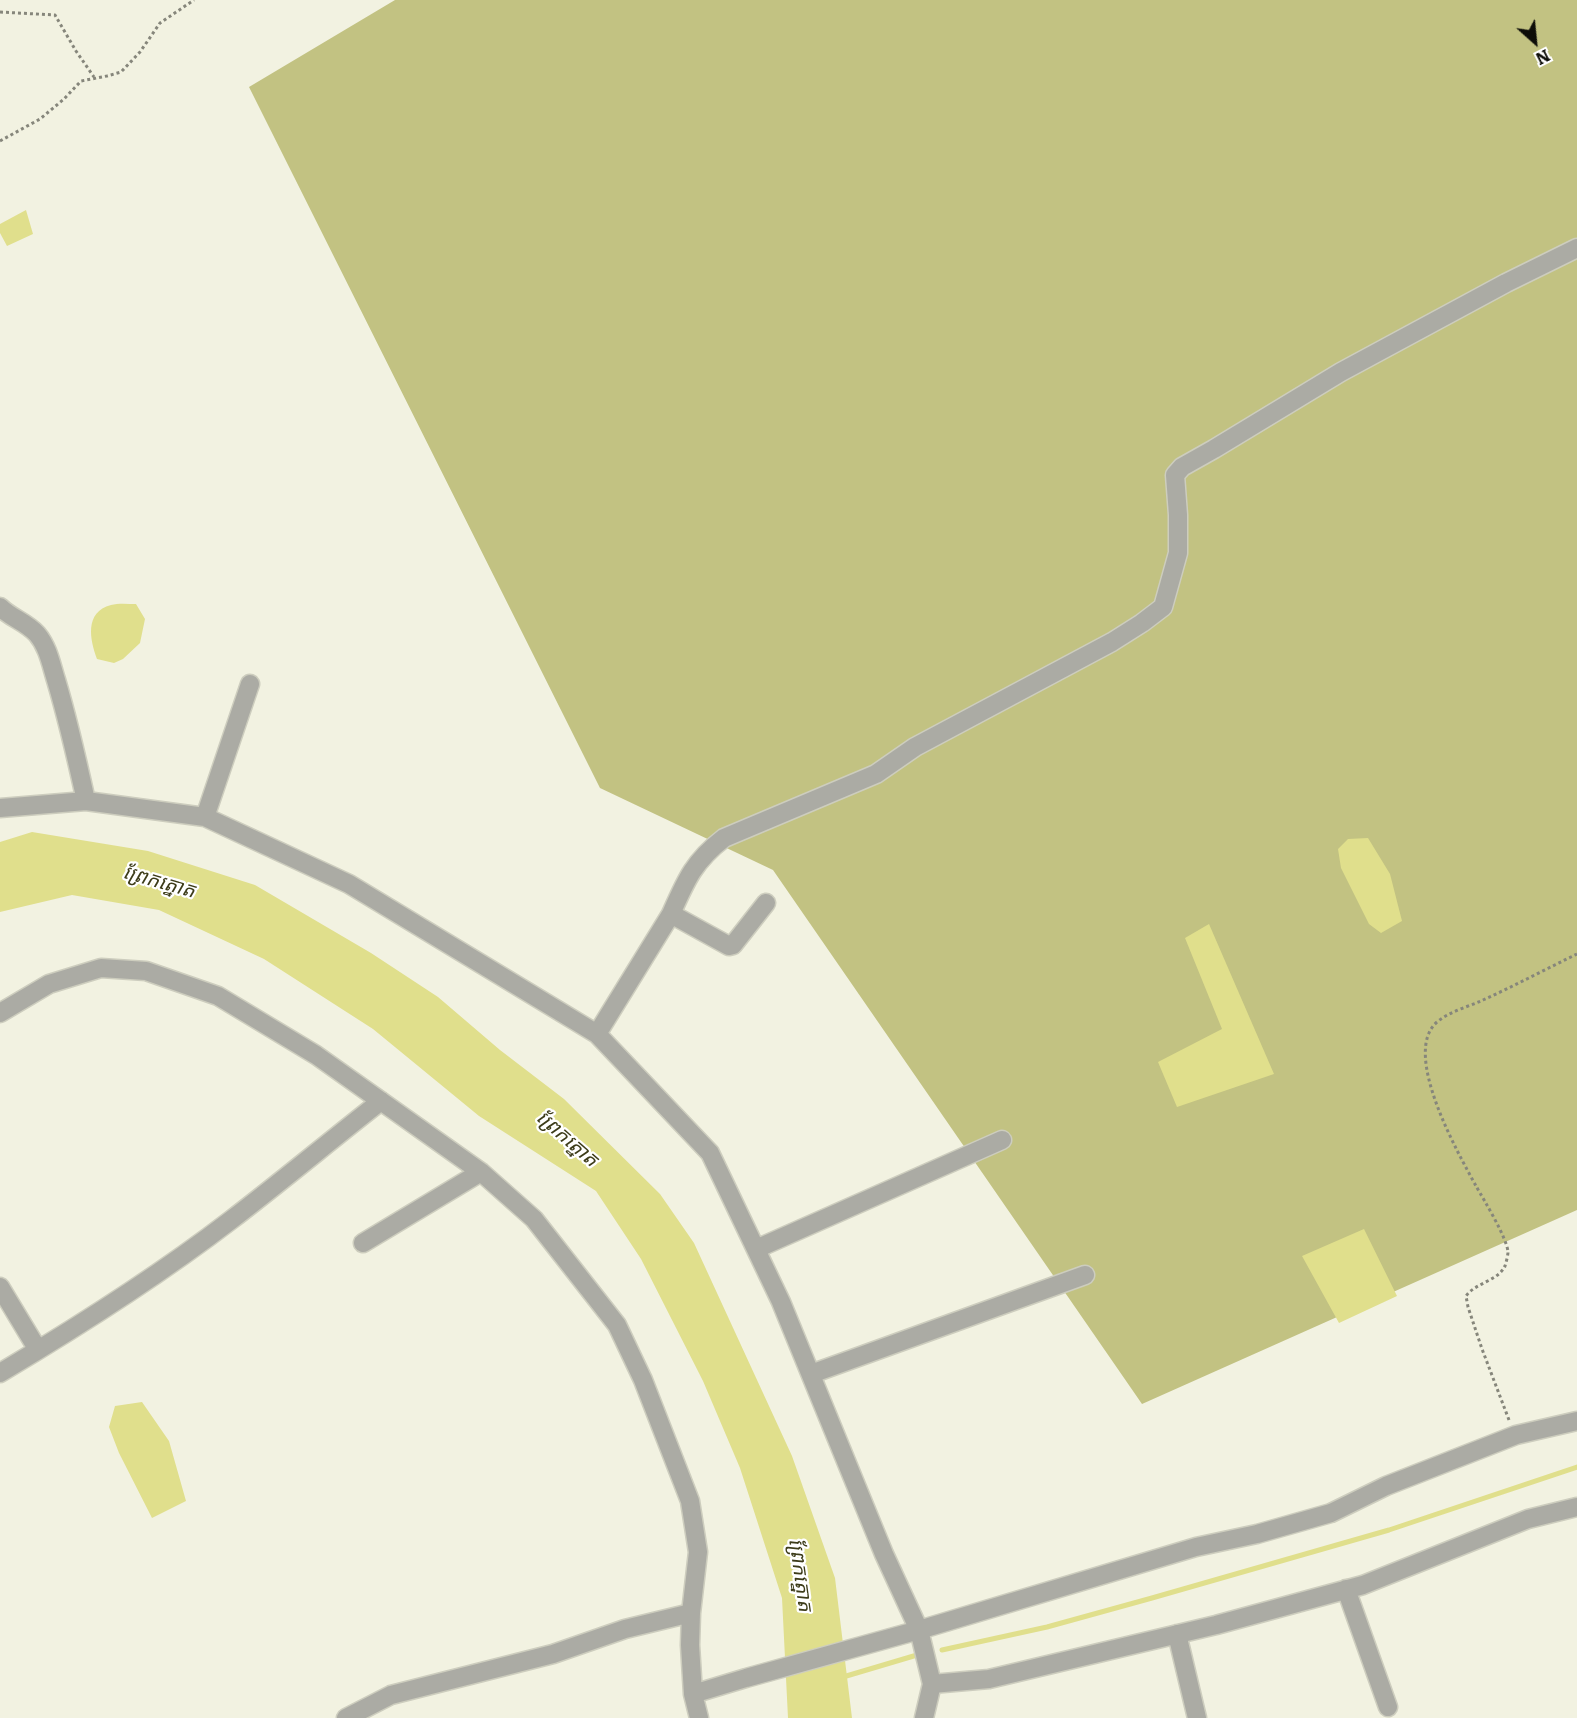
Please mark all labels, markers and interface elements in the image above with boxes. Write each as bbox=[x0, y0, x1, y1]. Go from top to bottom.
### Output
north arrow bbox=[1505, 12, 1565, 72]
text: N bbox=[1532, 44, 1555, 72]
water label: ព្រែកត្នោត bbox=[120, 860, 198, 904]
water label: ព្រែកត្នោត bbox=[531, 1106, 603, 1172]
water label: ព្រែកត្នោត bbox=[783, 1537, 817, 1613]

